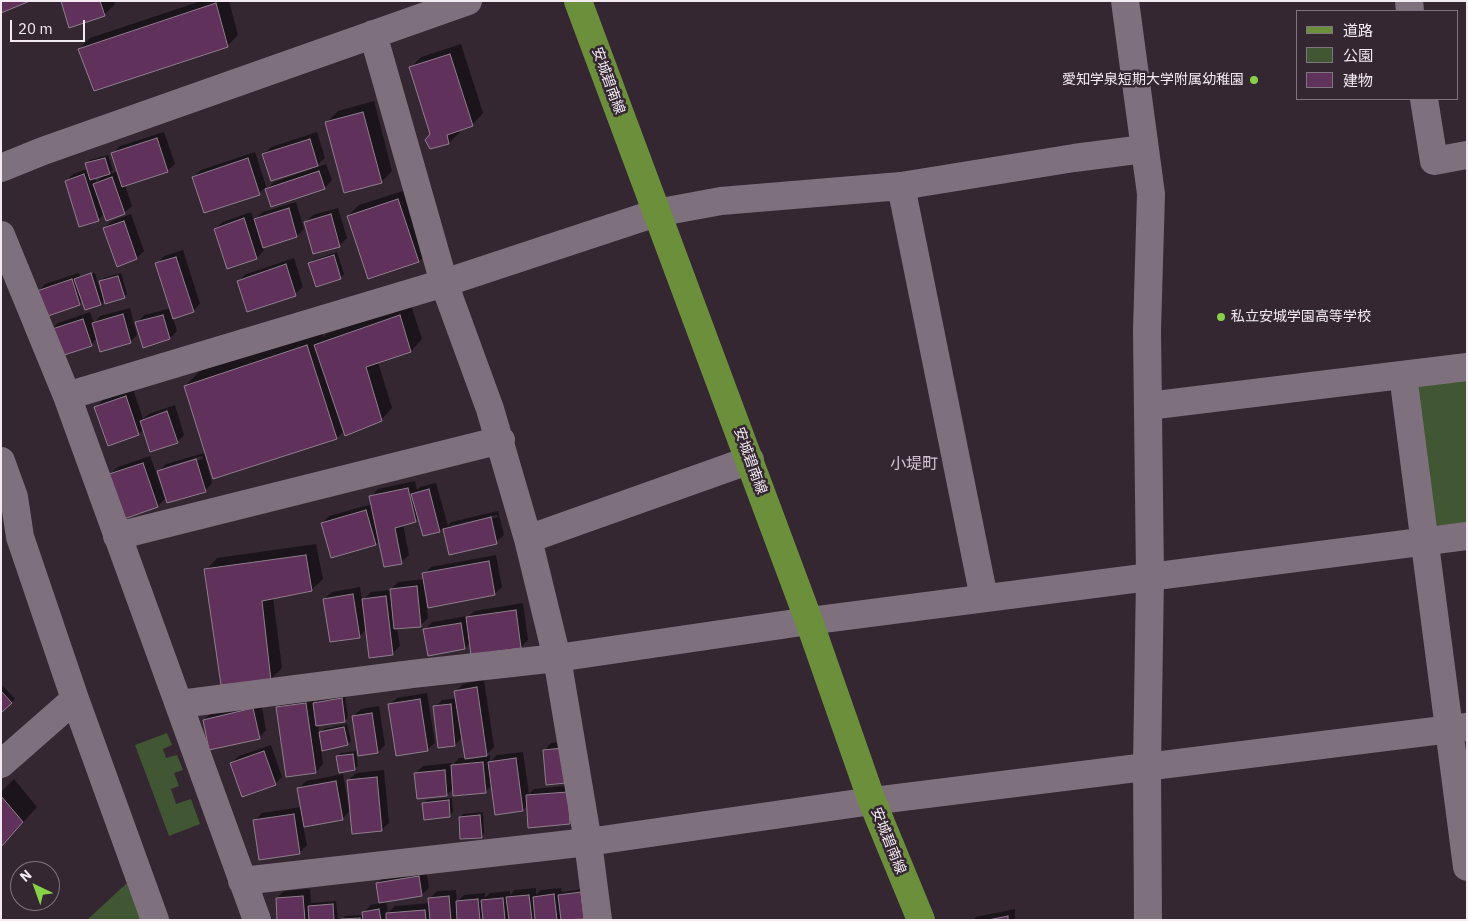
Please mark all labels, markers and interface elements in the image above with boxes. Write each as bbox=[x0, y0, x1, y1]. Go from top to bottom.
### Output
scale bar bbox=[12, 10, 88, 42]
legend bbox=[1296, 10, 1458, 100]
text: 20 m bbox=[18, 19, 53, 38]
text: 道路 bbox=[1343, 21, 1373, 40]
street label: 安城碧南線 bbox=[588, 45, 628, 117]
text: 公園 bbox=[1343, 46, 1373, 65]
text: 建物 bbox=[1343, 71, 1373, 90]
place label: 愛知学泉短期大学附属幼稚園 bbox=[1062, 72, 1244, 88]
marker: 愛知学泉短期大学附属幼稚園 bbox=[1248, 74, 1260, 86]
place label: 私立安城学園高等学校 bbox=[1231, 309, 1371, 325]
marker: 私立安城学園高等学校 bbox=[1215, 311, 1227, 323]
street label: 安城碧南線 bbox=[730, 425, 770, 497]
district label: 小堤町 bbox=[890, 454, 938, 474]
street label: 安城碧南線 bbox=[867, 805, 909, 877]
north arrow bbox=[10, 861, 60, 911]
text: N bbox=[16, 866, 35, 886]

